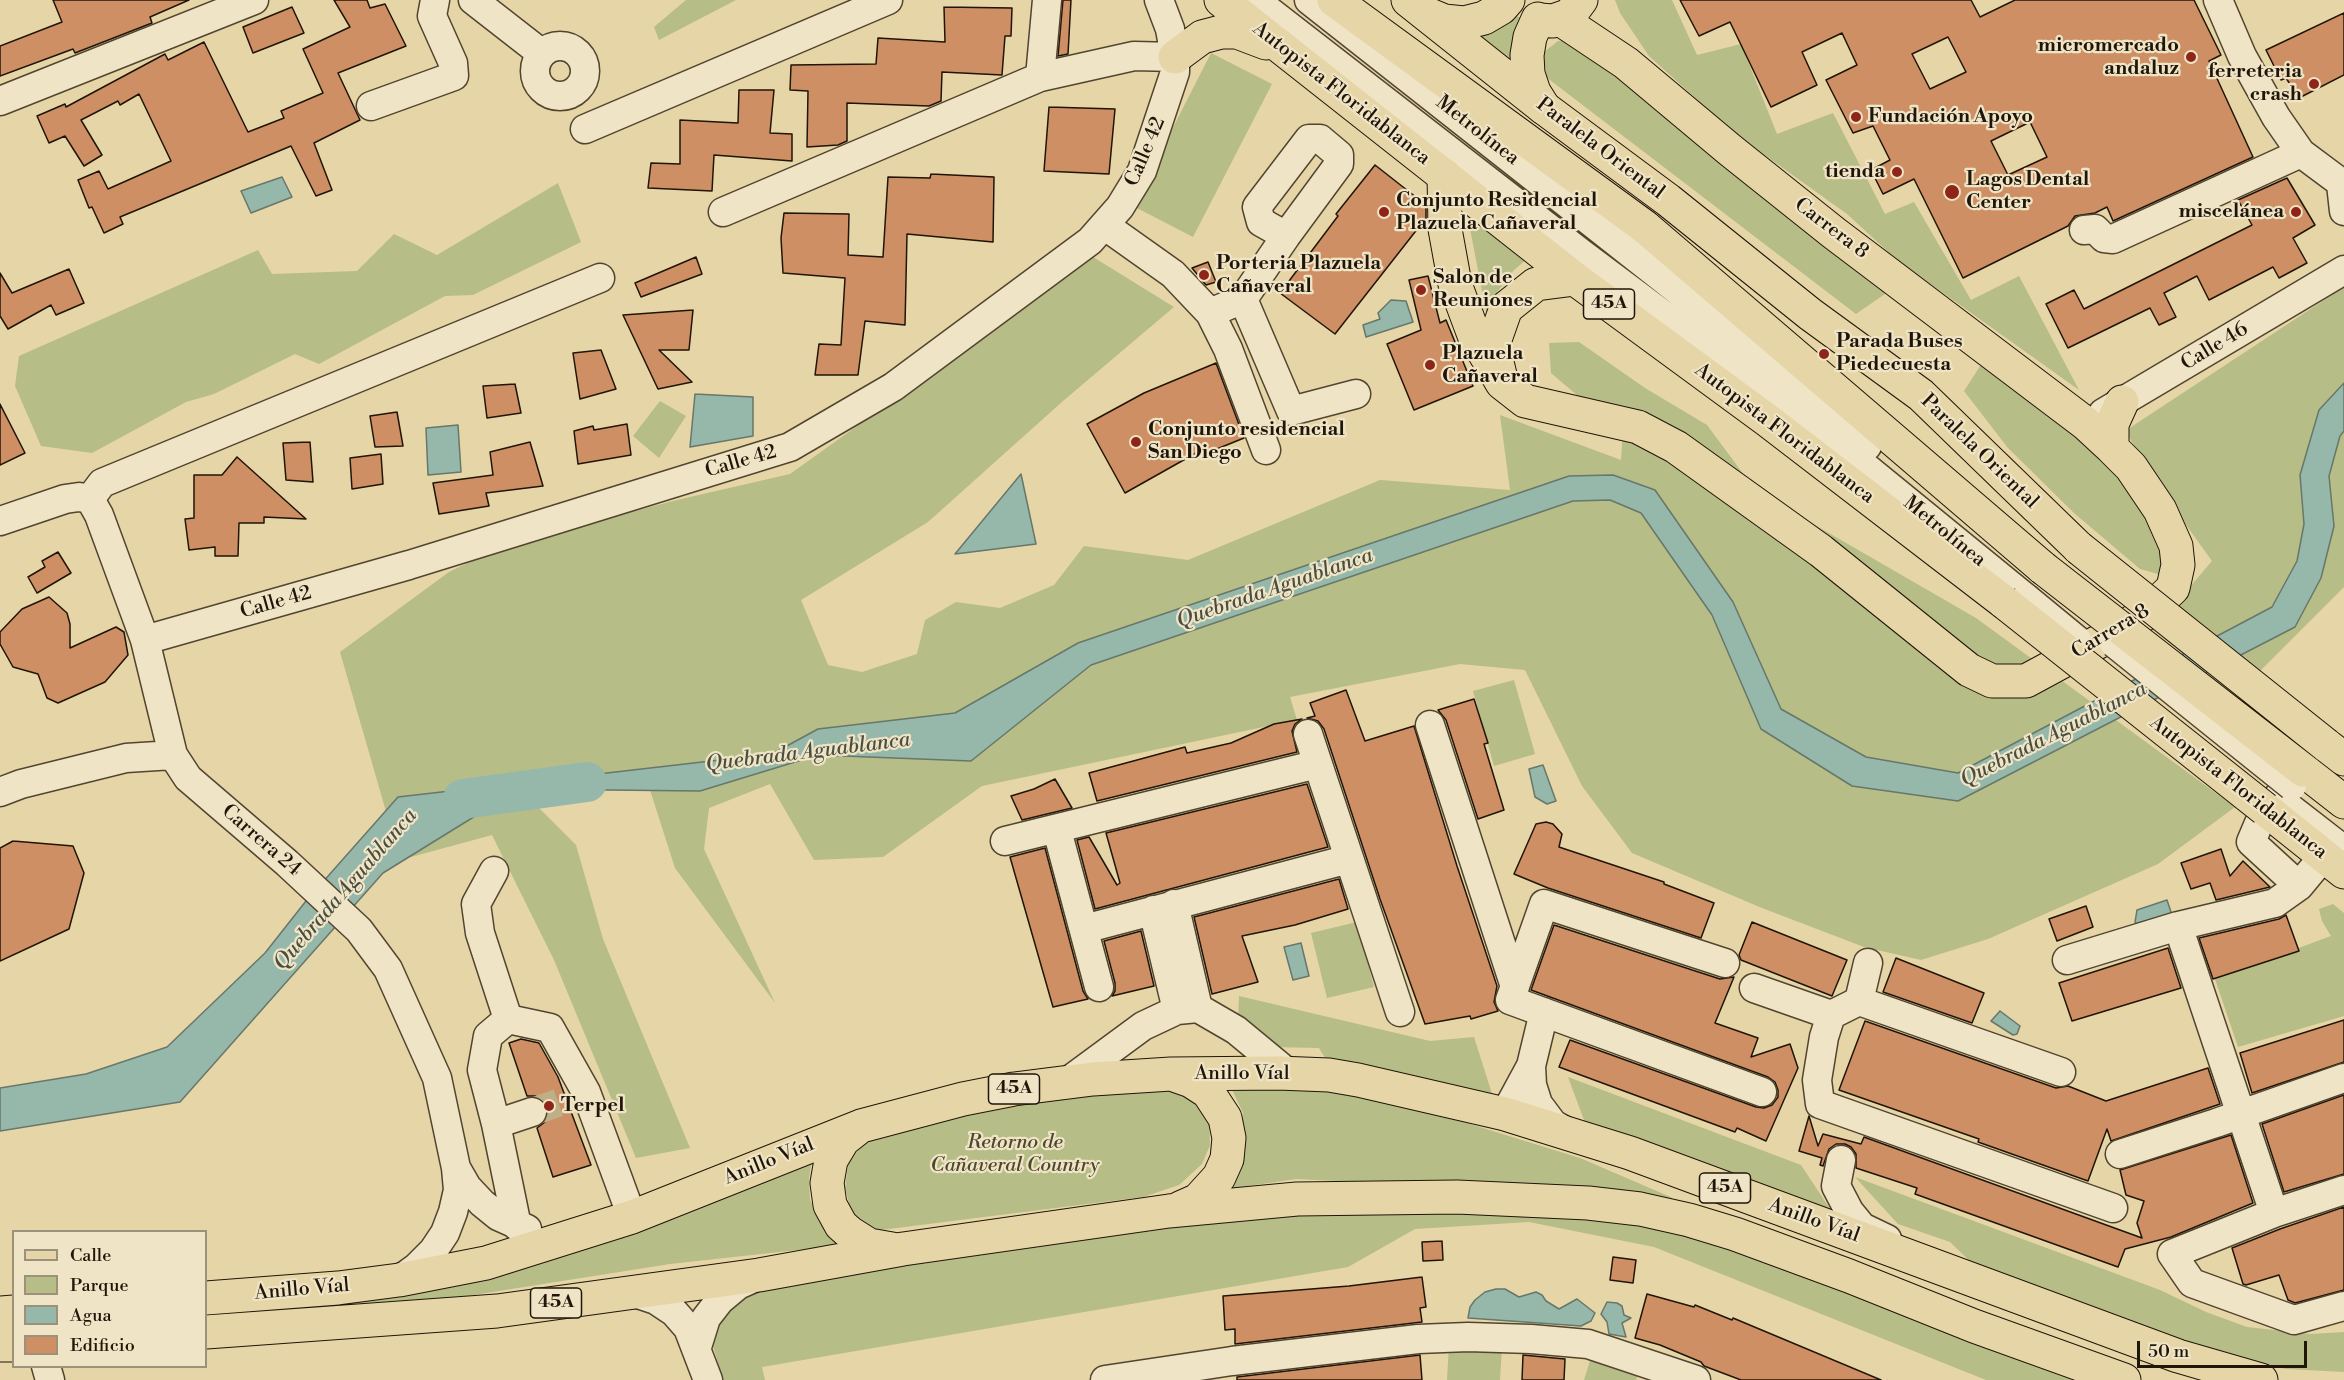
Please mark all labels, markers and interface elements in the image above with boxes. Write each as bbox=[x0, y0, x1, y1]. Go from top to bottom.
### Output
street label: Autopista Floridablanca bbox=[1247, 17, 1435, 171]
place label: micromercado andaluz bbox=[2038, 34, 2179, 81]
marker: micromercado andaluz bbox=[2184, 50, 2198, 64]
place label: ferreteria crash bbox=[2208, 60, 2302, 107]
marker: ferreteria crash bbox=[2307, 77, 2321, 91]
street label: Metrolínea bbox=[1431, 91, 1523, 171]
street label: Paralela Oriental bbox=[1531, 93, 1669, 205]
place label: Fundación Apoyo bbox=[1868, 105, 2033, 129]
marker: Fundación Apoyo bbox=[1849, 110, 1863, 124]
street label: Calle 42 bbox=[1121, 114, 1171, 190]
place label: tienda bbox=[1825, 160, 1885, 184]
marker: tienda bbox=[1890, 165, 1904, 179]
place label: Lagos Dental Center bbox=[1966, 168, 2089, 215]
marker: Lagos Dental Center bbox=[1943, 183, 1961, 201]
place label: Conjunto Residencial Plazuela Cañaveral bbox=[1396, 189, 1597, 236]
street label: Carrera 8 bbox=[1789, 193, 1873, 265]
place label: miscelánea bbox=[2178, 200, 2284, 224]
marker: Conjunto Residencial Plazuela Cañaveral bbox=[1377, 205, 1391, 219]
marker: miscelánea bbox=[2289, 205, 2303, 219]
place label: Porteria Plazuela Cañaveral bbox=[1216, 252, 1381, 299]
place label: Salon de Reuniones bbox=[1433, 266, 1533, 313]
marker: Porteria Plazuela Cañaveral bbox=[1197, 268, 1211, 282]
marker: Salon de Reuniones bbox=[1414, 283, 1428, 297]
road number: 45A bbox=[1584, 289, 1634, 319]
street label: Calle 46 bbox=[2177, 318, 2253, 376]
place label: Parada Buses Piedecuesta bbox=[1836, 330, 1963, 377]
place label: Plazuela Cañaveral bbox=[1442, 342, 1538, 389]
marker: Parada Buses Piedecuesta bbox=[1817, 347, 1831, 361]
marker: Plazuela Cañaveral bbox=[1423, 358, 1437, 372]
street label: Autopista Floridablanca bbox=[1689, 359, 1879, 509]
street label: Paralela Oriental bbox=[1915, 390, 2043, 514]
place label: Conjunto residencial San Diego bbox=[1148, 418, 1345, 465]
marker: Conjunto residencial San Diego bbox=[1129, 435, 1143, 449]
street label: Calle 42 bbox=[703, 440, 779, 484]
street label: Metrolínea bbox=[1898, 491, 1990, 573]
water label: Quebrada Aguablanca bbox=[1174, 544, 1376, 634]
street label: Calle 42 bbox=[238, 581, 314, 625]
street label: Carrera 8 bbox=[2068, 599, 2154, 665]
water label: Quebrada Aguablanca bbox=[1957, 677, 2151, 793]
street label: Autopista Floridablanca bbox=[2144, 711, 2332, 865]
water label: Quebrada Aguablanca bbox=[704, 728, 912, 778]
street label: Carrera 24 bbox=[216, 800, 306, 882]
water label: Quebrada Aguablanca bbox=[269, 804, 423, 976]
street label: Anillo Víal bbox=[1194, 1062, 1290, 1086]
road number: 45A bbox=[988, 1074, 1040, 1104]
place label: Terpel bbox=[561, 1094, 625, 1118]
marker: Terpel bbox=[542, 1099, 556, 1113]
park label: Retorno de Cañaveral Country bbox=[931, 1131, 1099, 1178]
street label: Anillo Víal bbox=[720, 1133, 818, 1191]
road number: 45A bbox=[1700, 1173, 1750, 1203]
street label: Anillo Víal bbox=[1765, 1193, 1863, 1249]
legend bbox=[12, 1230, 207, 1368]
text: Calle bbox=[70, 1244, 111, 1267]
text: Parque bbox=[70, 1274, 129, 1297]
street label: Anillo Víal bbox=[254, 1274, 350, 1306]
road number: 45A bbox=[530, 1288, 582, 1318]
text: Agua bbox=[70, 1304, 112, 1327]
scale bar bbox=[2140, 1329, 2310, 1367]
text: Edificio bbox=[70, 1334, 135, 1357]
text: 50 m bbox=[2148, 1340, 2189, 1363]

